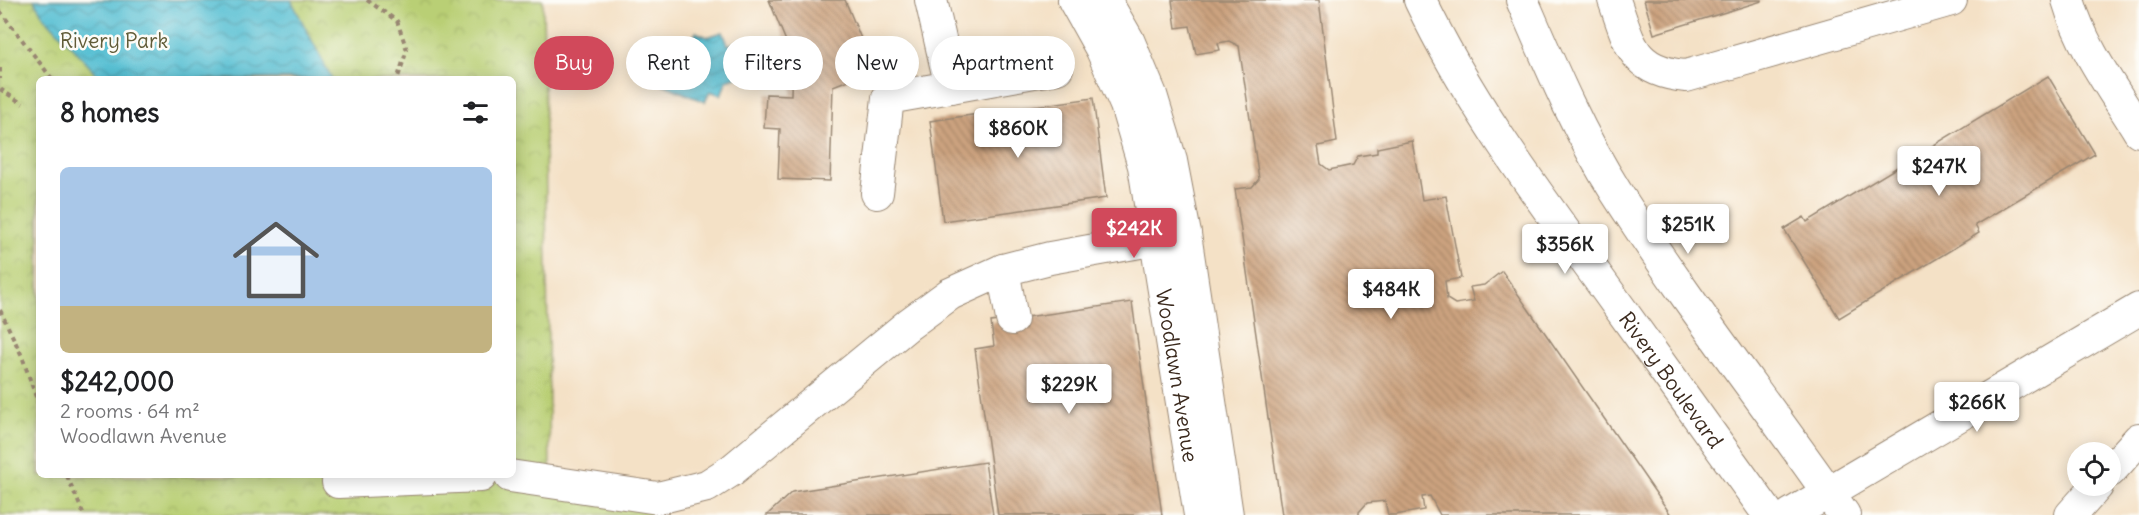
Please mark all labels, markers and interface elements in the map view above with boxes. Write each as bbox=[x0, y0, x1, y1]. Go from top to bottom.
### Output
park label: Rivery Park bbox=[60, 27, 168, 54]
chip: Buy bbox=[534, 36, 614, 90]
chip: Rent bbox=[626, 36, 711, 90]
chip: Filters bbox=[723, 36, 823, 90]
chip: New bbox=[835, 36, 919, 90]
chip: Apartment bbox=[931, 36, 1075, 90]
text: 8 homes bbox=[60, 96, 159, 129]
icon: filters bbox=[459, 96, 492, 129]
pin: $860K bbox=[976, 108, 1060, 159]
text: $860K bbox=[988, 115, 1048, 140]
pin: $247K bbox=[1897, 146, 1981, 197]
text: $247K bbox=[1911, 153, 1967, 178]
pin: $251K bbox=[1646, 204, 1730, 255]
icon: home bbox=[222, 206, 330, 314]
pin: $242K bbox=[1092, 208, 1176, 259]
text: $251K bbox=[1661, 211, 1715, 236]
text: $242K bbox=[1106, 215, 1162, 240]
pin: $356K bbox=[1523, 224, 1607, 275]
text: $356K bbox=[1536, 231, 1594, 256]
pin: $484K bbox=[1349, 269, 1433, 320]
text: $484K bbox=[1362, 276, 1420, 301]
street label: Woodlawn Avenue bbox=[1150, 287, 1205, 464]
street label: Rivery Boulevard bbox=[1613, 306, 1730, 453]
pin: $229K bbox=[1027, 364, 1111, 415]
text: $242,000 bbox=[60, 365, 174, 398]
text: $229K bbox=[1041, 371, 1097, 396]
pin: $266K bbox=[1935, 382, 2019, 433]
text: $266K bbox=[1948, 389, 2006, 414]
text: 2 rooms · 64 m² bbox=[60, 398, 200, 423]
text: Woodlawn Avenue bbox=[60, 423, 227, 448]
map controls bbox=[2067, 442, 2121, 496]
button: locate bbox=[2067, 442, 2121, 496]

